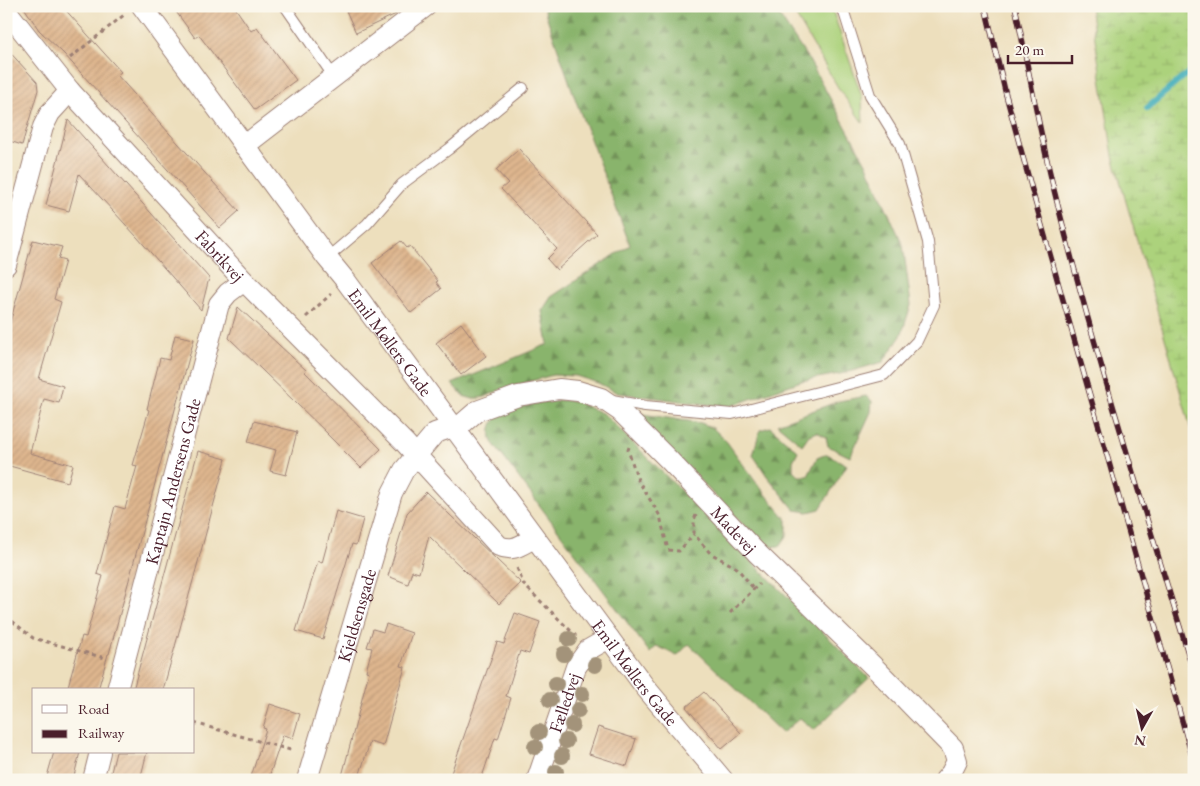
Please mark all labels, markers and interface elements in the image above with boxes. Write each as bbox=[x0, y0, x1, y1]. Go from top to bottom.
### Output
scale bar bbox=[1008, 32, 1071, 64]
text: 20 m bbox=[1015, 40, 1044, 59]
street label: Fabrikvej bbox=[191, 224, 250, 286]
street label: Emil Møllers Gade bbox=[343, 283, 438, 400]
street label: Kaptajn Andersens Gade bbox=[139, 396, 205, 567]
street label: Madevej bbox=[706, 500, 763, 558]
street label: Kjeldsensgade bbox=[331, 566, 381, 664]
street label: Emil Møllers Gade bbox=[587, 614, 684, 730]
street label: Fælledvej bbox=[543, 669, 585, 735]
legend bbox=[32, 688, 195, 754]
text: Road bbox=[78, 699, 110, 718]
north arrow bbox=[1118, 704, 1168, 754]
text: Railway bbox=[78, 723, 125, 742]
text: N bbox=[1133, 731, 1147, 751]

